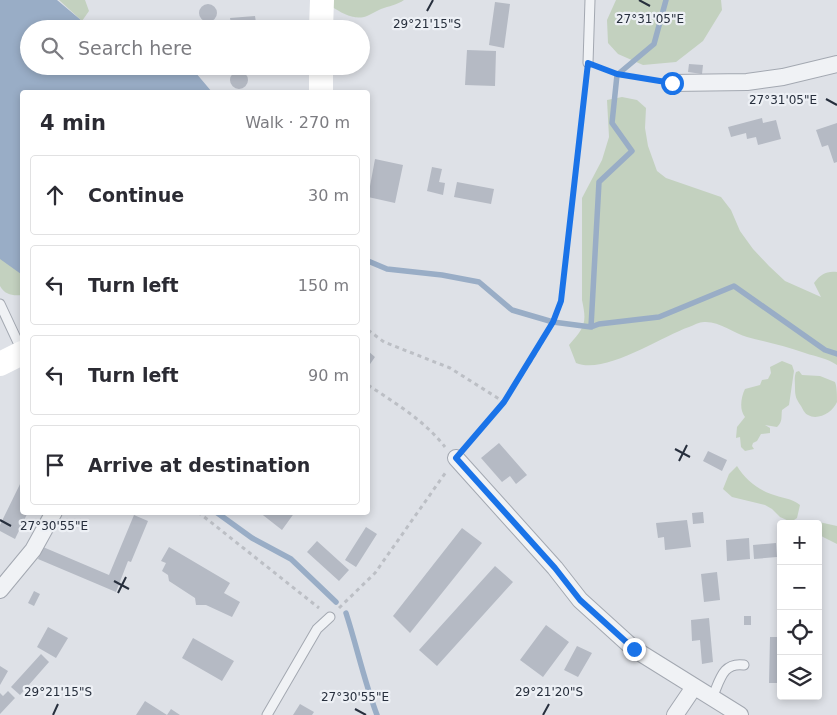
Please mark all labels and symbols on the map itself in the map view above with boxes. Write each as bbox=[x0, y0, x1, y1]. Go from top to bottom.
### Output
text: 27°31'05"E bbox=[616, 12, 684, 26]
text: 29°21'15"S bbox=[393, 17, 461, 31]
route start bbox=[661, 72, 684, 95]
text: 27°31'05"E bbox=[749, 93, 817, 107]
text: 27°30'55"E bbox=[20, 519, 88, 533]
route end bbox=[623, 638, 646, 661]
text: 29°21'15"S bbox=[24, 685, 92, 699]
text: 29°21'20"S bbox=[515, 685, 583, 699]
text: 27°30'55"E bbox=[321, 690, 389, 704]

